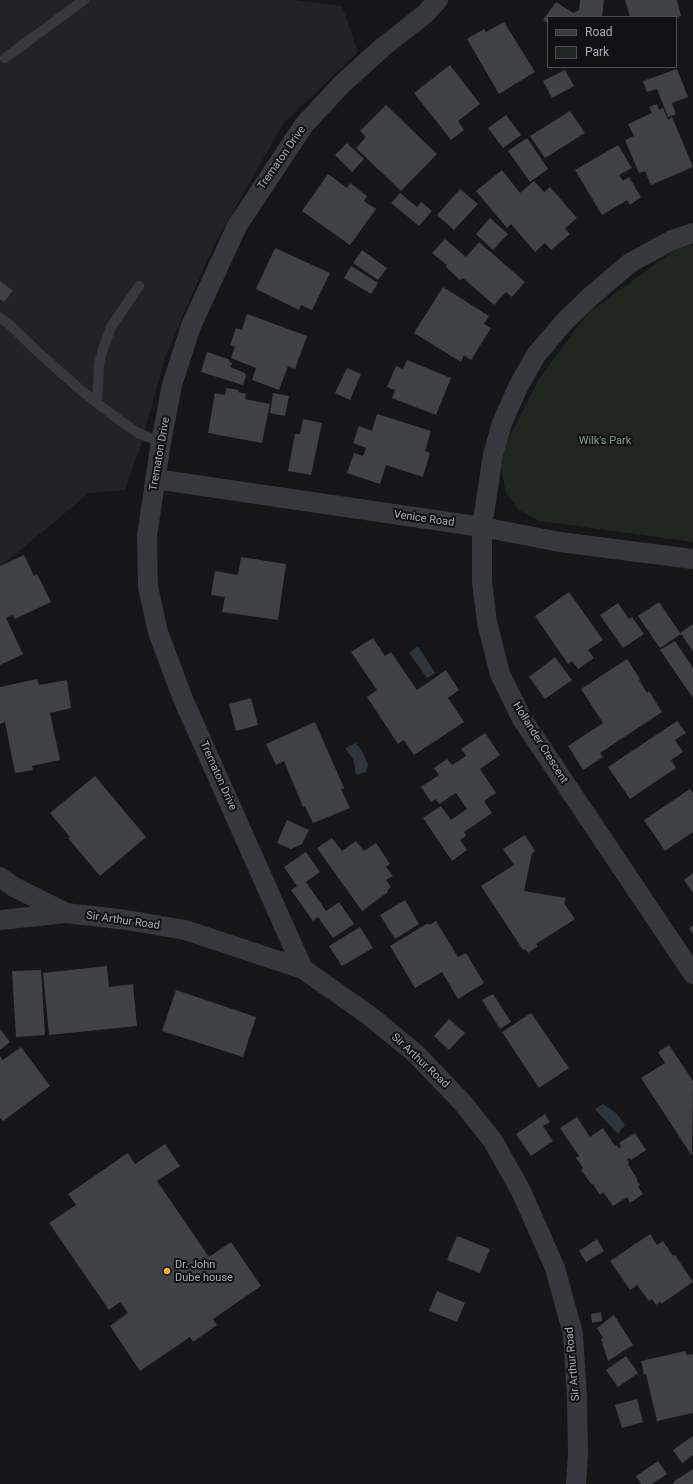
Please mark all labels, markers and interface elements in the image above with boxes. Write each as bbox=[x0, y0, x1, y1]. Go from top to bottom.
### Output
legend bbox=[547, 16, 677, 68]
text: Road bbox=[585, 25, 613, 39]
text: Park bbox=[585, 45, 609, 59]
street label: Trematon Drive bbox=[255, 124, 309, 192]
street label: Trematon Drive bbox=[147, 416, 173, 492]
park label: Wilk's Park bbox=[579, 434, 631, 448]
street label: Venice Road bbox=[393, 508, 455, 530]
street label: Hollander Crescent bbox=[510, 700, 570, 786]
street label: Trematon Drive bbox=[197, 739, 239, 813]
street label: Sir Arthur Road bbox=[85, 909, 161, 933]
street label: Sir Arthur Road bbox=[388, 1031, 452, 1091]
place label: Dr. John Dube house bbox=[175, 1258, 233, 1284]
marker: Dr. John Dube house bbox=[162, 1266, 172, 1276]
street label: Sir Arthur Road bbox=[563, 1326, 583, 1402]

